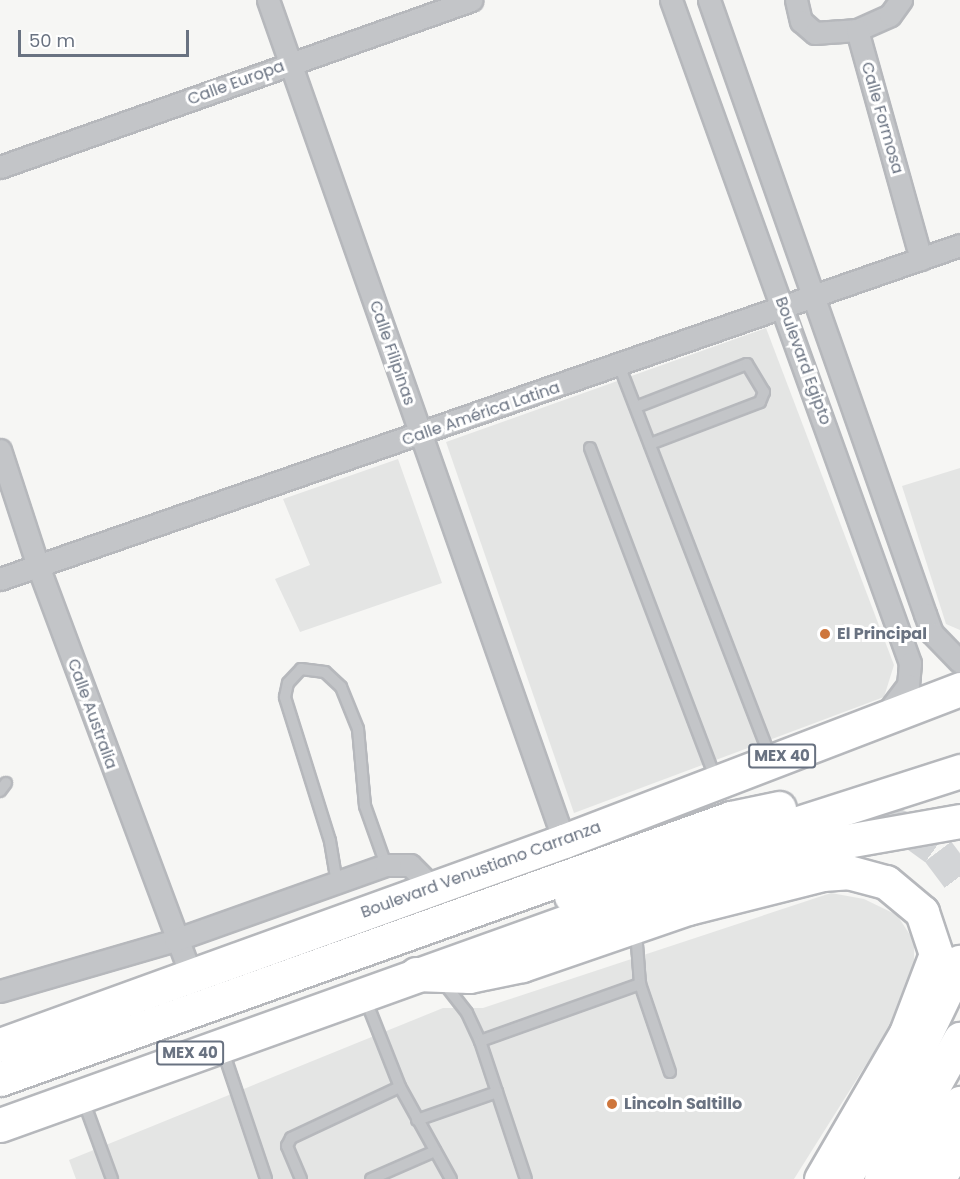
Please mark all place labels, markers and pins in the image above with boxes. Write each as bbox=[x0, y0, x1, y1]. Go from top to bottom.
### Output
place label: El Principal bbox=[837, 624, 927, 644]
marker: El Principal bbox=[818, 627, 832, 641]
place label: Lincoln Saltillo bbox=[624, 1094, 742, 1114]
marker: Lincoln Saltillo bbox=[605, 1097, 619, 1111]

